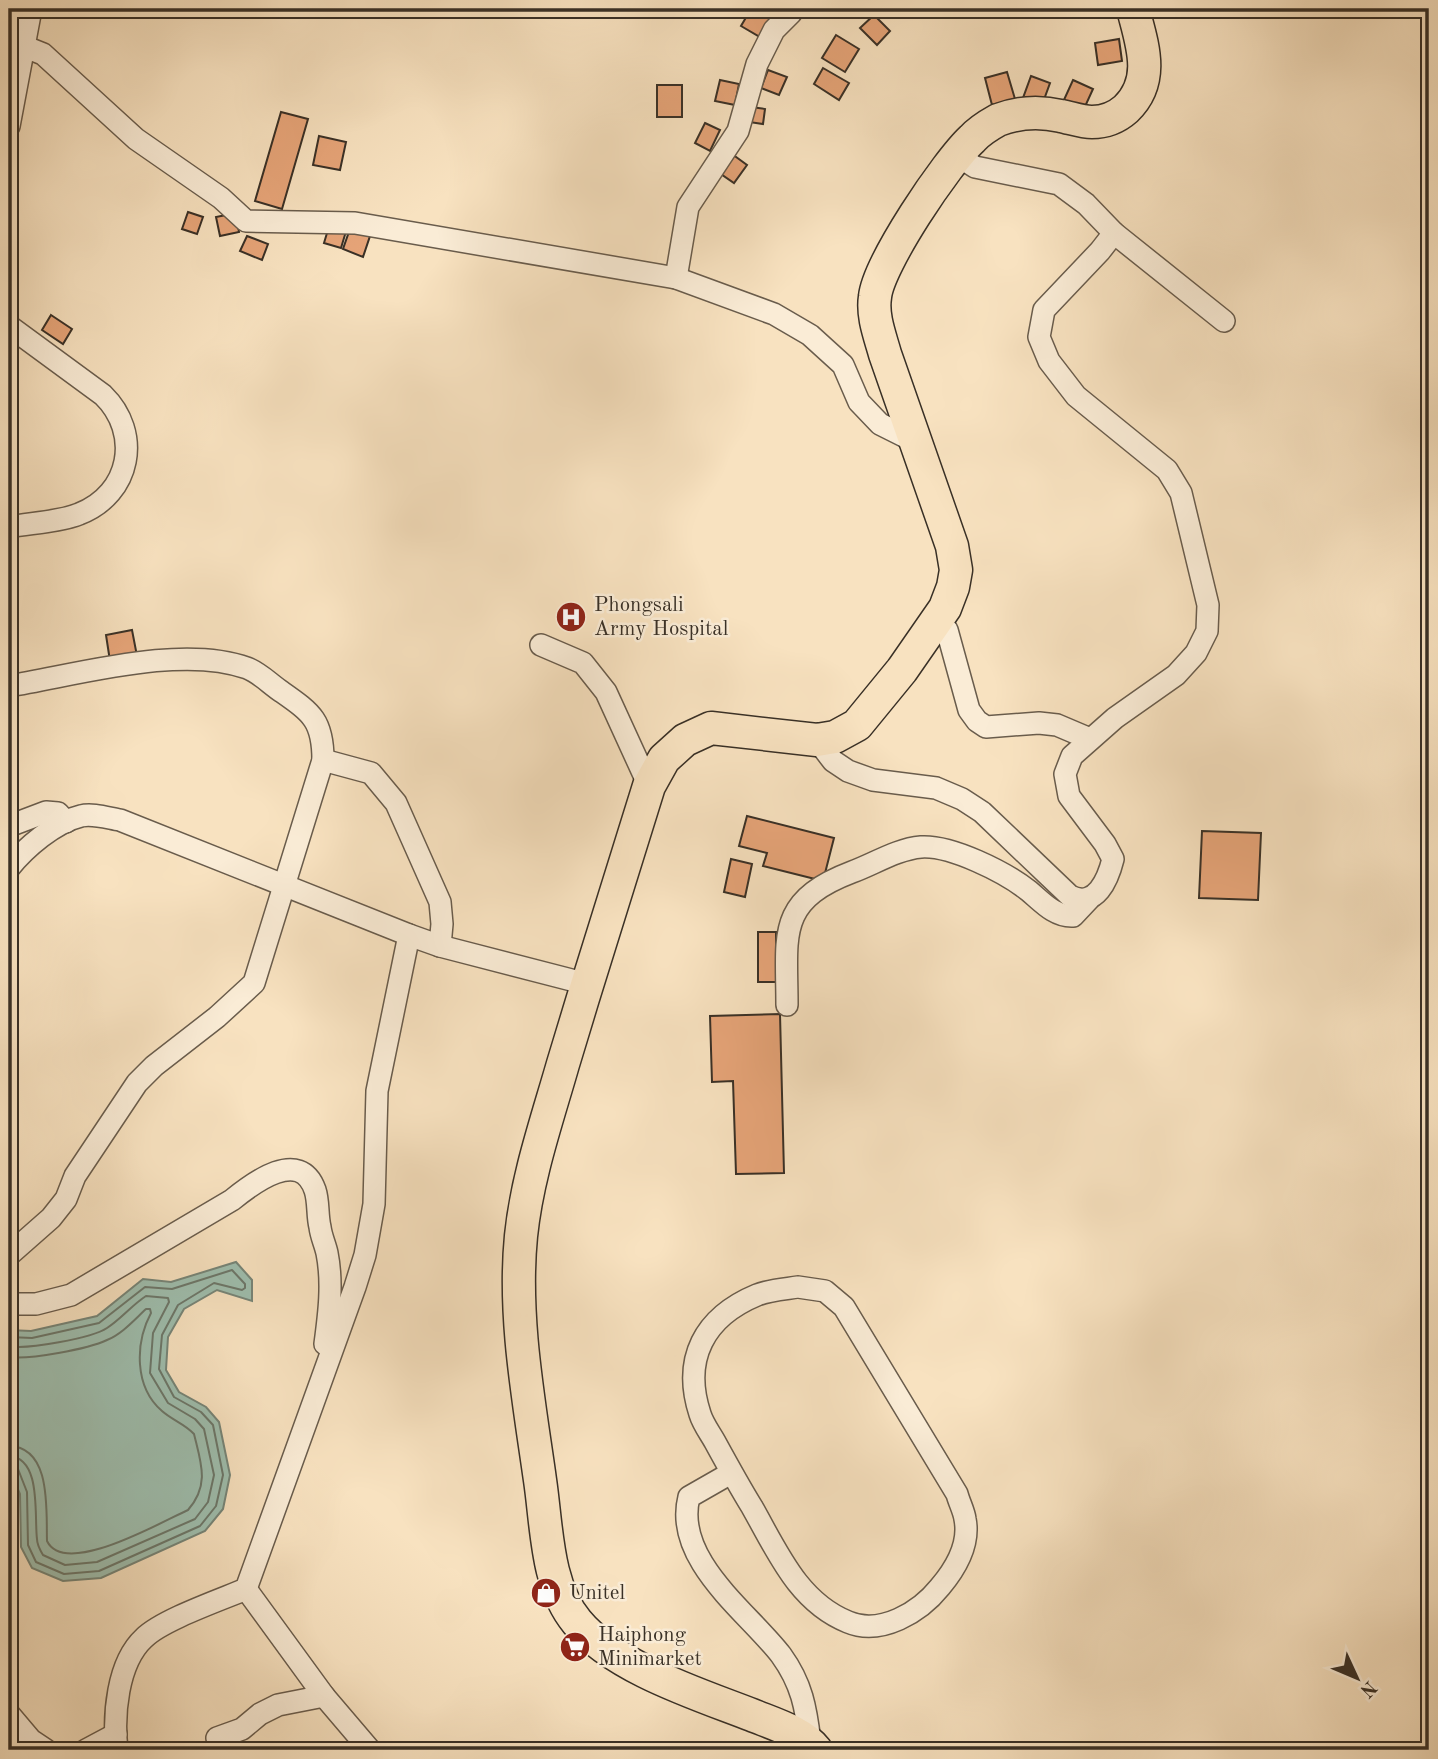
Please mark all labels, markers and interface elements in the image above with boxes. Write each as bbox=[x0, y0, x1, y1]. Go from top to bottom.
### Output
place label: Phongsali Army Hospital bbox=[594, 595, 729, 640]
hospital icon: Phongsali Army Hospital bbox=[554, 600, 588, 634]
shop icon: Unitel bbox=[529, 1576, 563, 1610]
place label: Unitel bbox=[569, 1583, 625, 1604]
place label: Haiphong Minimarket bbox=[598, 1625, 702, 1670]
supermarket icon: Haiphong Minimarket bbox=[558, 1630, 592, 1664]
north arrow bbox=[1322, 1644, 1392, 1714]
text: N bbox=[1355, 1676, 1379, 1700]

